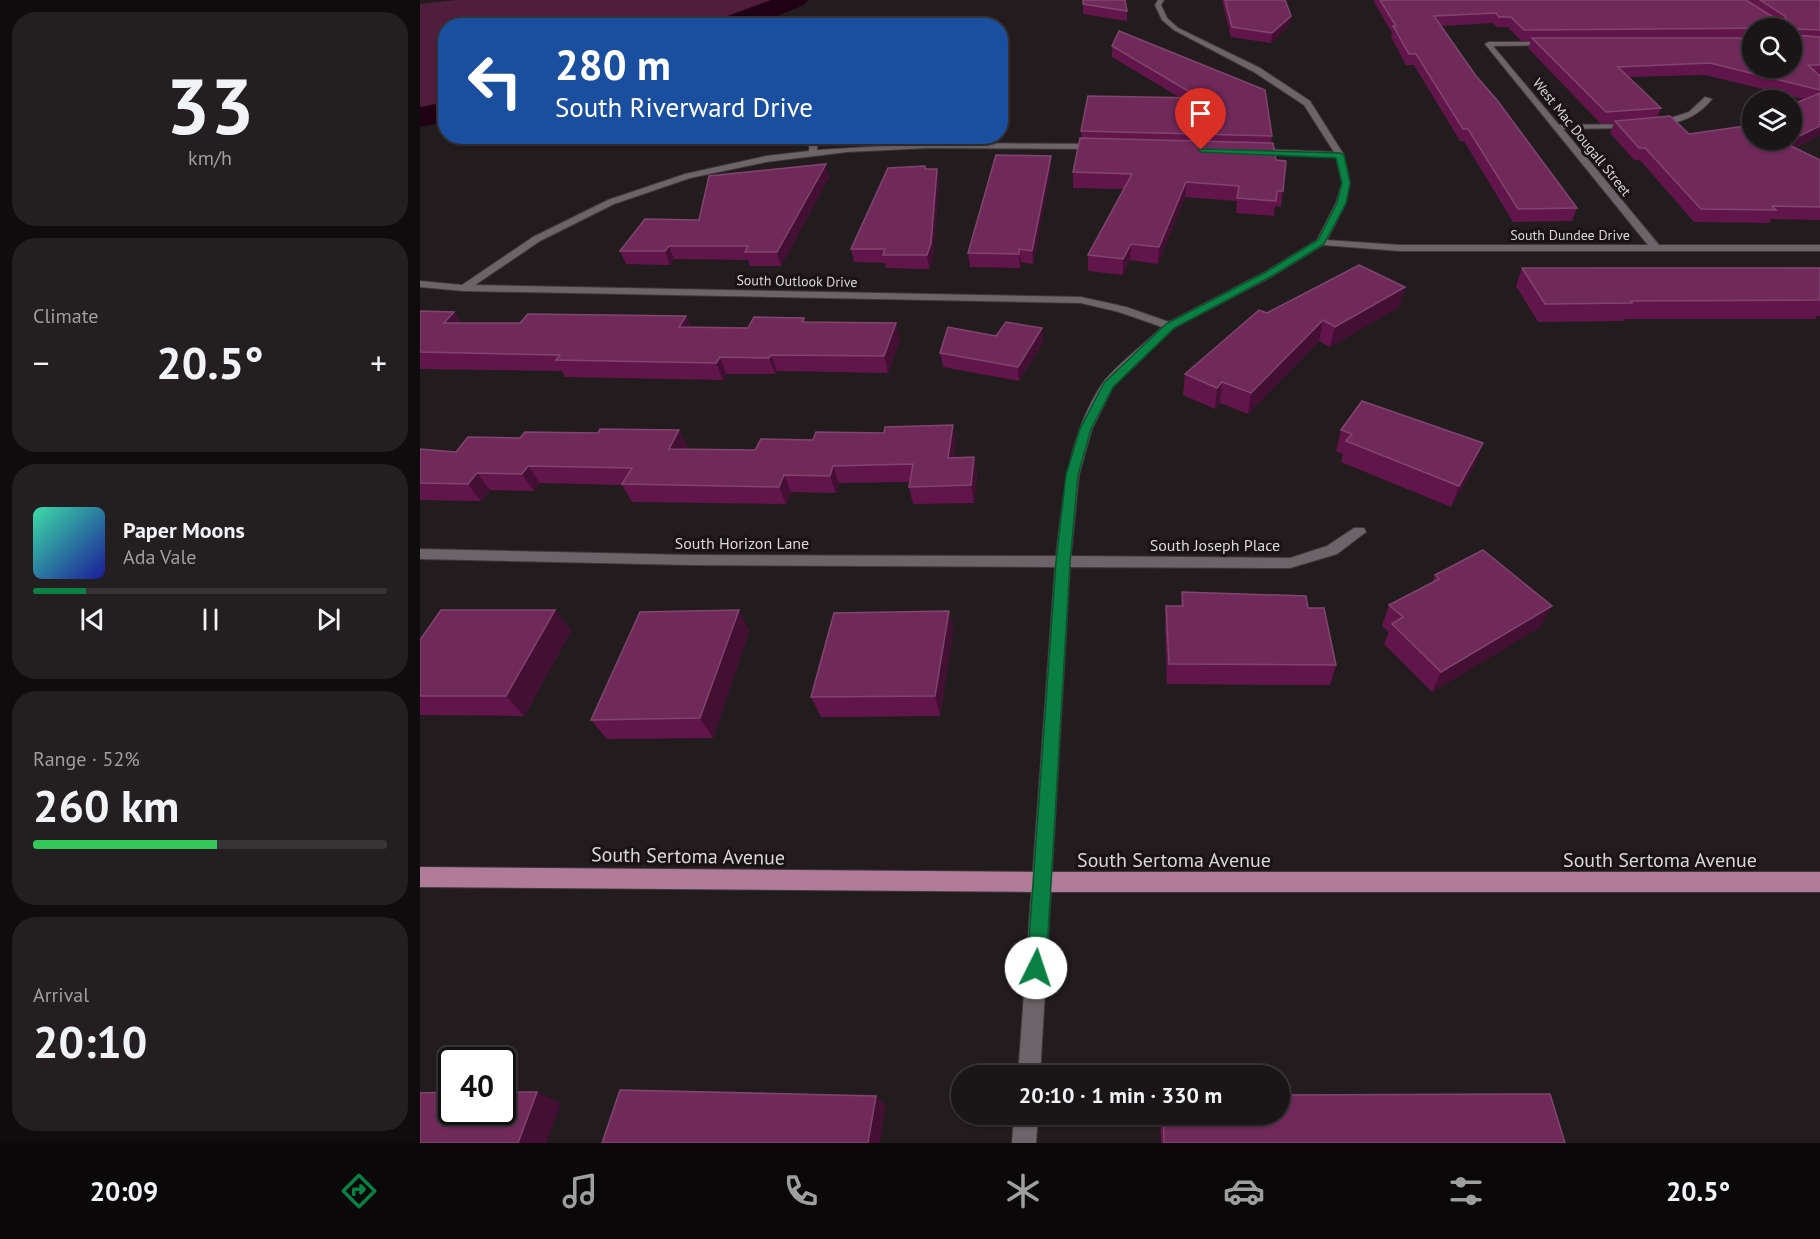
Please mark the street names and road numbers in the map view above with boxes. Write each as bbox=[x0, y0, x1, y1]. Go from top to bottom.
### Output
street label: West Mac Dougall Street bbox=[1529, 74, 1635, 200]
street label: South Dundee Drive bbox=[1510, 226, 1630, 244]
street label: South Outlook Drive bbox=[736, 271, 858, 291]
street label: South Horizon Lane bbox=[675, 533, 809, 553]
street label: South Joseph Place bbox=[1150, 535, 1280, 555]
street label: South Sertoma Avenue bbox=[591, 841, 785, 871]
street label: South Sertoma Avenue bbox=[1077, 847, 1271, 873]
street label: South Sertoma Avenue bbox=[1563, 847, 1757, 873]

